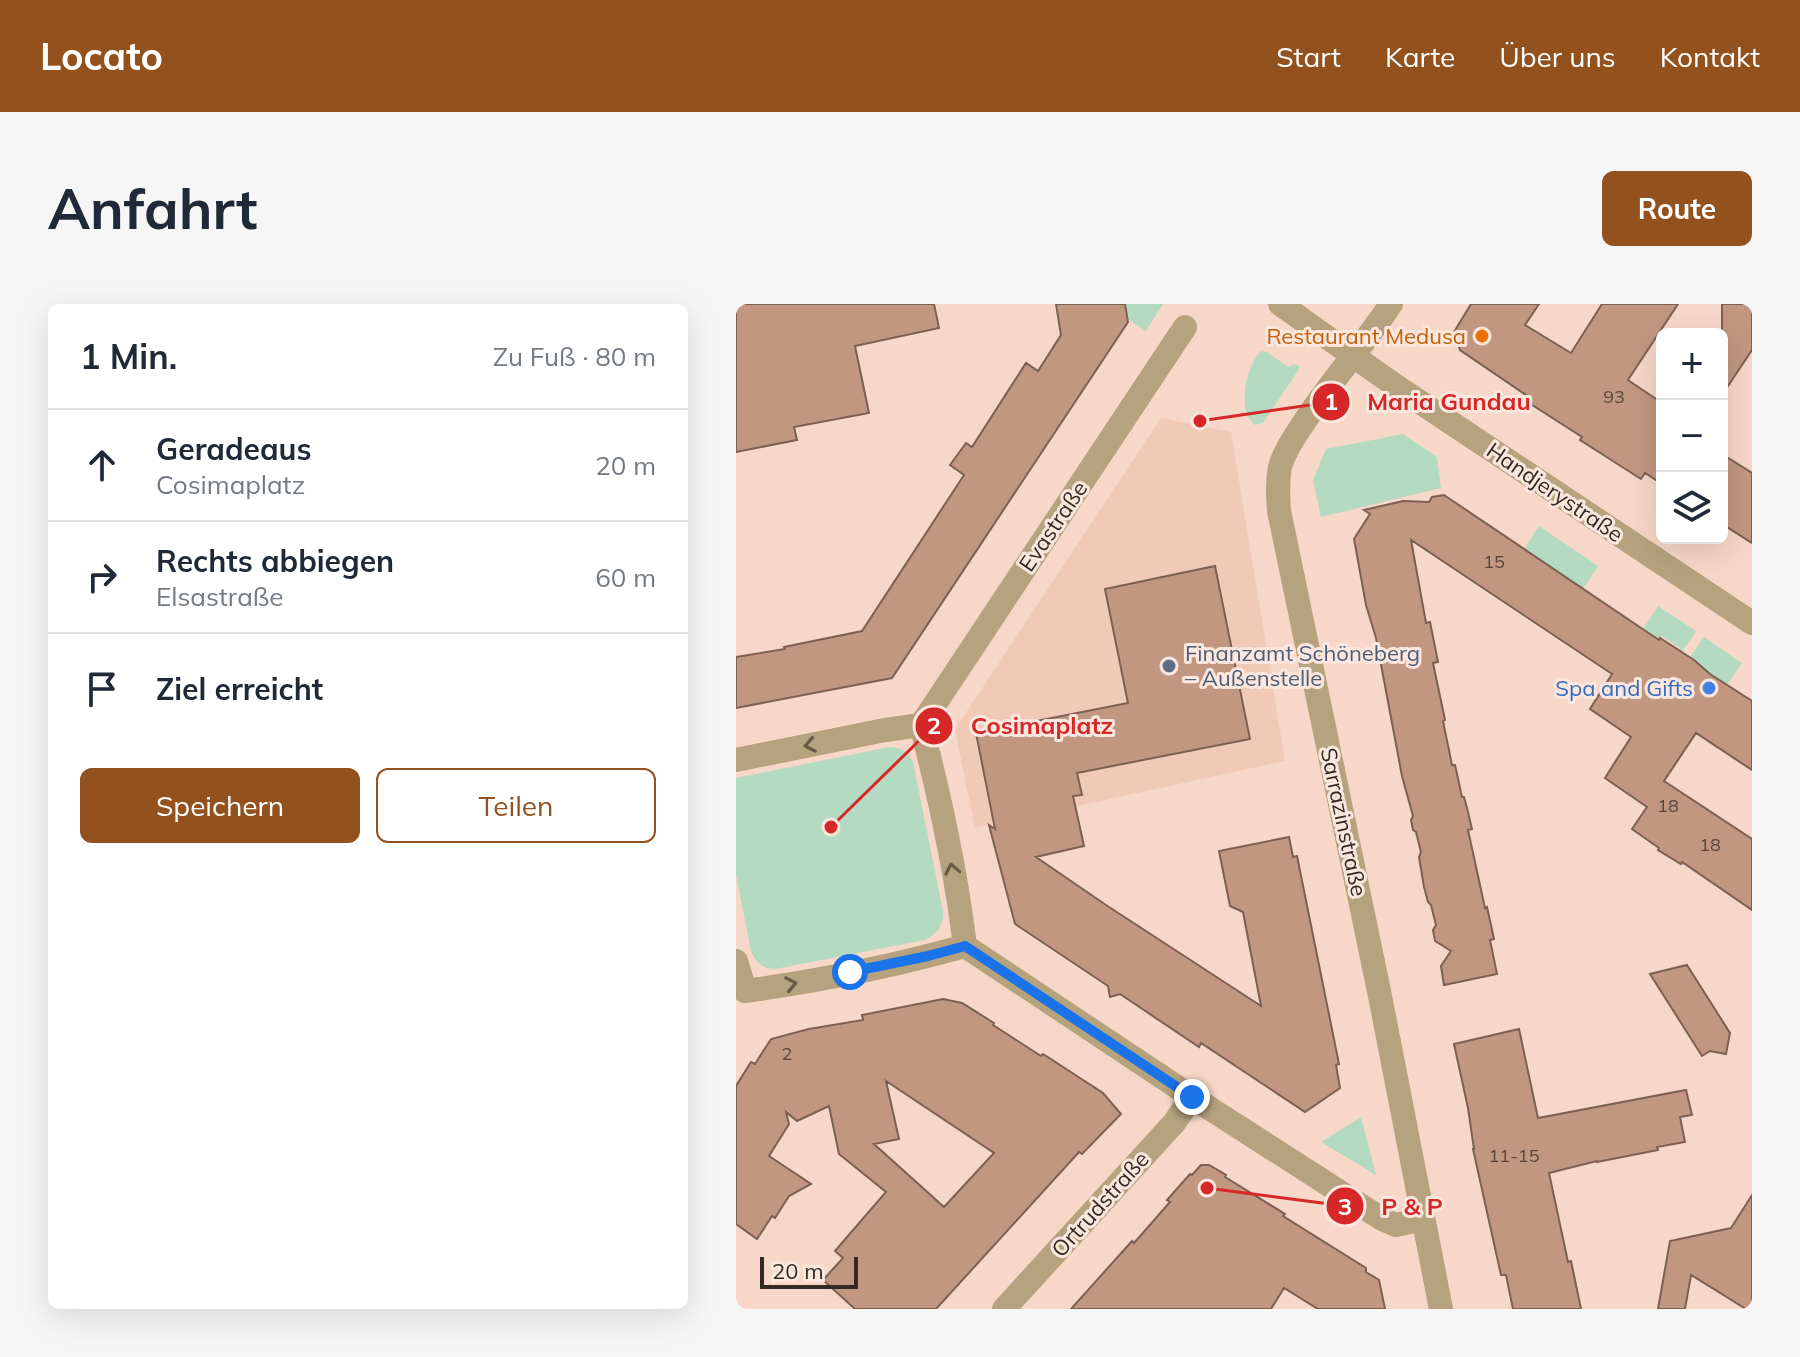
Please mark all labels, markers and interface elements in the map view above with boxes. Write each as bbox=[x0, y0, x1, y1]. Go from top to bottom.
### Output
text: Locato bbox=[40, 32, 163, 80]
text: Start bbox=[1276, 39, 1341, 74]
text: Karte bbox=[1385, 39, 1455, 74]
text: Über uns bbox=[1499, 39, 1616, 74]
text: Kontakt bbox=[1660, 39, 1760, 74]
button: Route bbox=[1602, 171, 1752, 246]
text: Anfahrt bbox=[48, 173, 257, 243]
place label: Restaurant Medusa bbox=[1266, 322, 1466, 350]
marker: Restaurant Medusa bbox=[1473, 327, 1491, 345]
map controls bbox=[1656, 328, 1728, 544]
button: + bbox=[1656, 328, 1728, 400]
text: 1 Min. bbox=[80, 335, 177, 378]
text: Zu Fuß · 80 m bbox=[493, 340, 656, 373]
callout: Maria Gundau bbox=[1311, 378, 1546, 426]
house number: 93 bbox=[1603, 385, 1625, 408]
text: 1 bbox=[1324, 386, 1338, 416]
text: Maria Gundau bbox=[1367, 386, 1531, 416]
button: − bbox=[1656, 400, 1728, 472]
text: Geradeaus bbox=[156, 430, 311, 468]
street label: Handjerystraße bbox=[1481, 436, 1629, 548]
icon: ahead bbox=[80, 443, 124, 487]
text: 20 m bbox=[595, 449, 656, 482]
text: Cosimaplatz bbox=[156, 468, 305, 501]
button: layers bbox=[1656, 472, 1728, 544]
street label: Evastraße bbox=[1013, 476, 1093, 576]
text: Rechts abbiegen bbox=[156, 542, 394, 580]
house number: 15 bbox=[1483, 550, 1505, 573]
icon: right bbox=[80, 555, 124, 599]
text: 60 m bbox=[595, 561, 656, 594]
text: Elsastraße bbox=[156, 580, 283, 613]
place label: Finanzamt Schöneberg – Außenstelle bbox=[1185, 639, 1420, 692]
marker: Finanzamt Schöneberg – Außenstelle bbox=[1160, 657, 1178, 675]
icon: arrive bbox=[80, 667, 124, 711]
text: Ziel erreicht bbox=[156, 670, 323, 708]
place label: Spa and Gifts bbox=[1555, 674, 1693, 702]
marker: Spa and Gifts bbox=[1700, 679, 1718, 697]
callout: Cosimaplatz bbox=[914, 702, 1129, 750]
text: 2 bbox=[927, 710, 941, 740]
text: Cosimaplatz bbox=[971, 710, 1113, 740]
one-way arrow bbox=[804, 736, 818, 753]
street label: Sarrazinstraße bbox=[1315, 745, 1373, 899]
button: Speichern bbox=[80, 768, 360, 843]
button: Teilen bbox=[376, 768, 656, 843]
house number: 18 bbox=[1657, 794, 1679, 817]
house number: 18 bbox=[1699, 833, 1721, 856]
one-way arrow bbox=[945, 862, 962, 875]
route start bbox=[832, 954, 868, 990]
one-way arrow bbox=[783, 976, 797, 993]
house number: 2 bbox=[782, 1042, 792, 1065]
route end bbox=[1174, 1079, 1210, 1115]
house number: 11-15 bbox=[1489, 1144, 1540, 1167]
street label: Ortrudstraße bbox=[1045, 1145, 1155, 1263]
callout: P & P bbox=[1325, 1182, 1459, 1230]
text: 3 bbox=[1338, 1191, 1352, 1221]
text: P & P bbox=[1381, 1191, 1443, 1221]
scale bar bbox=[760, 1253, 858, 1289]
text: 20 m bbox=[772, 1257, 823, 1285]

